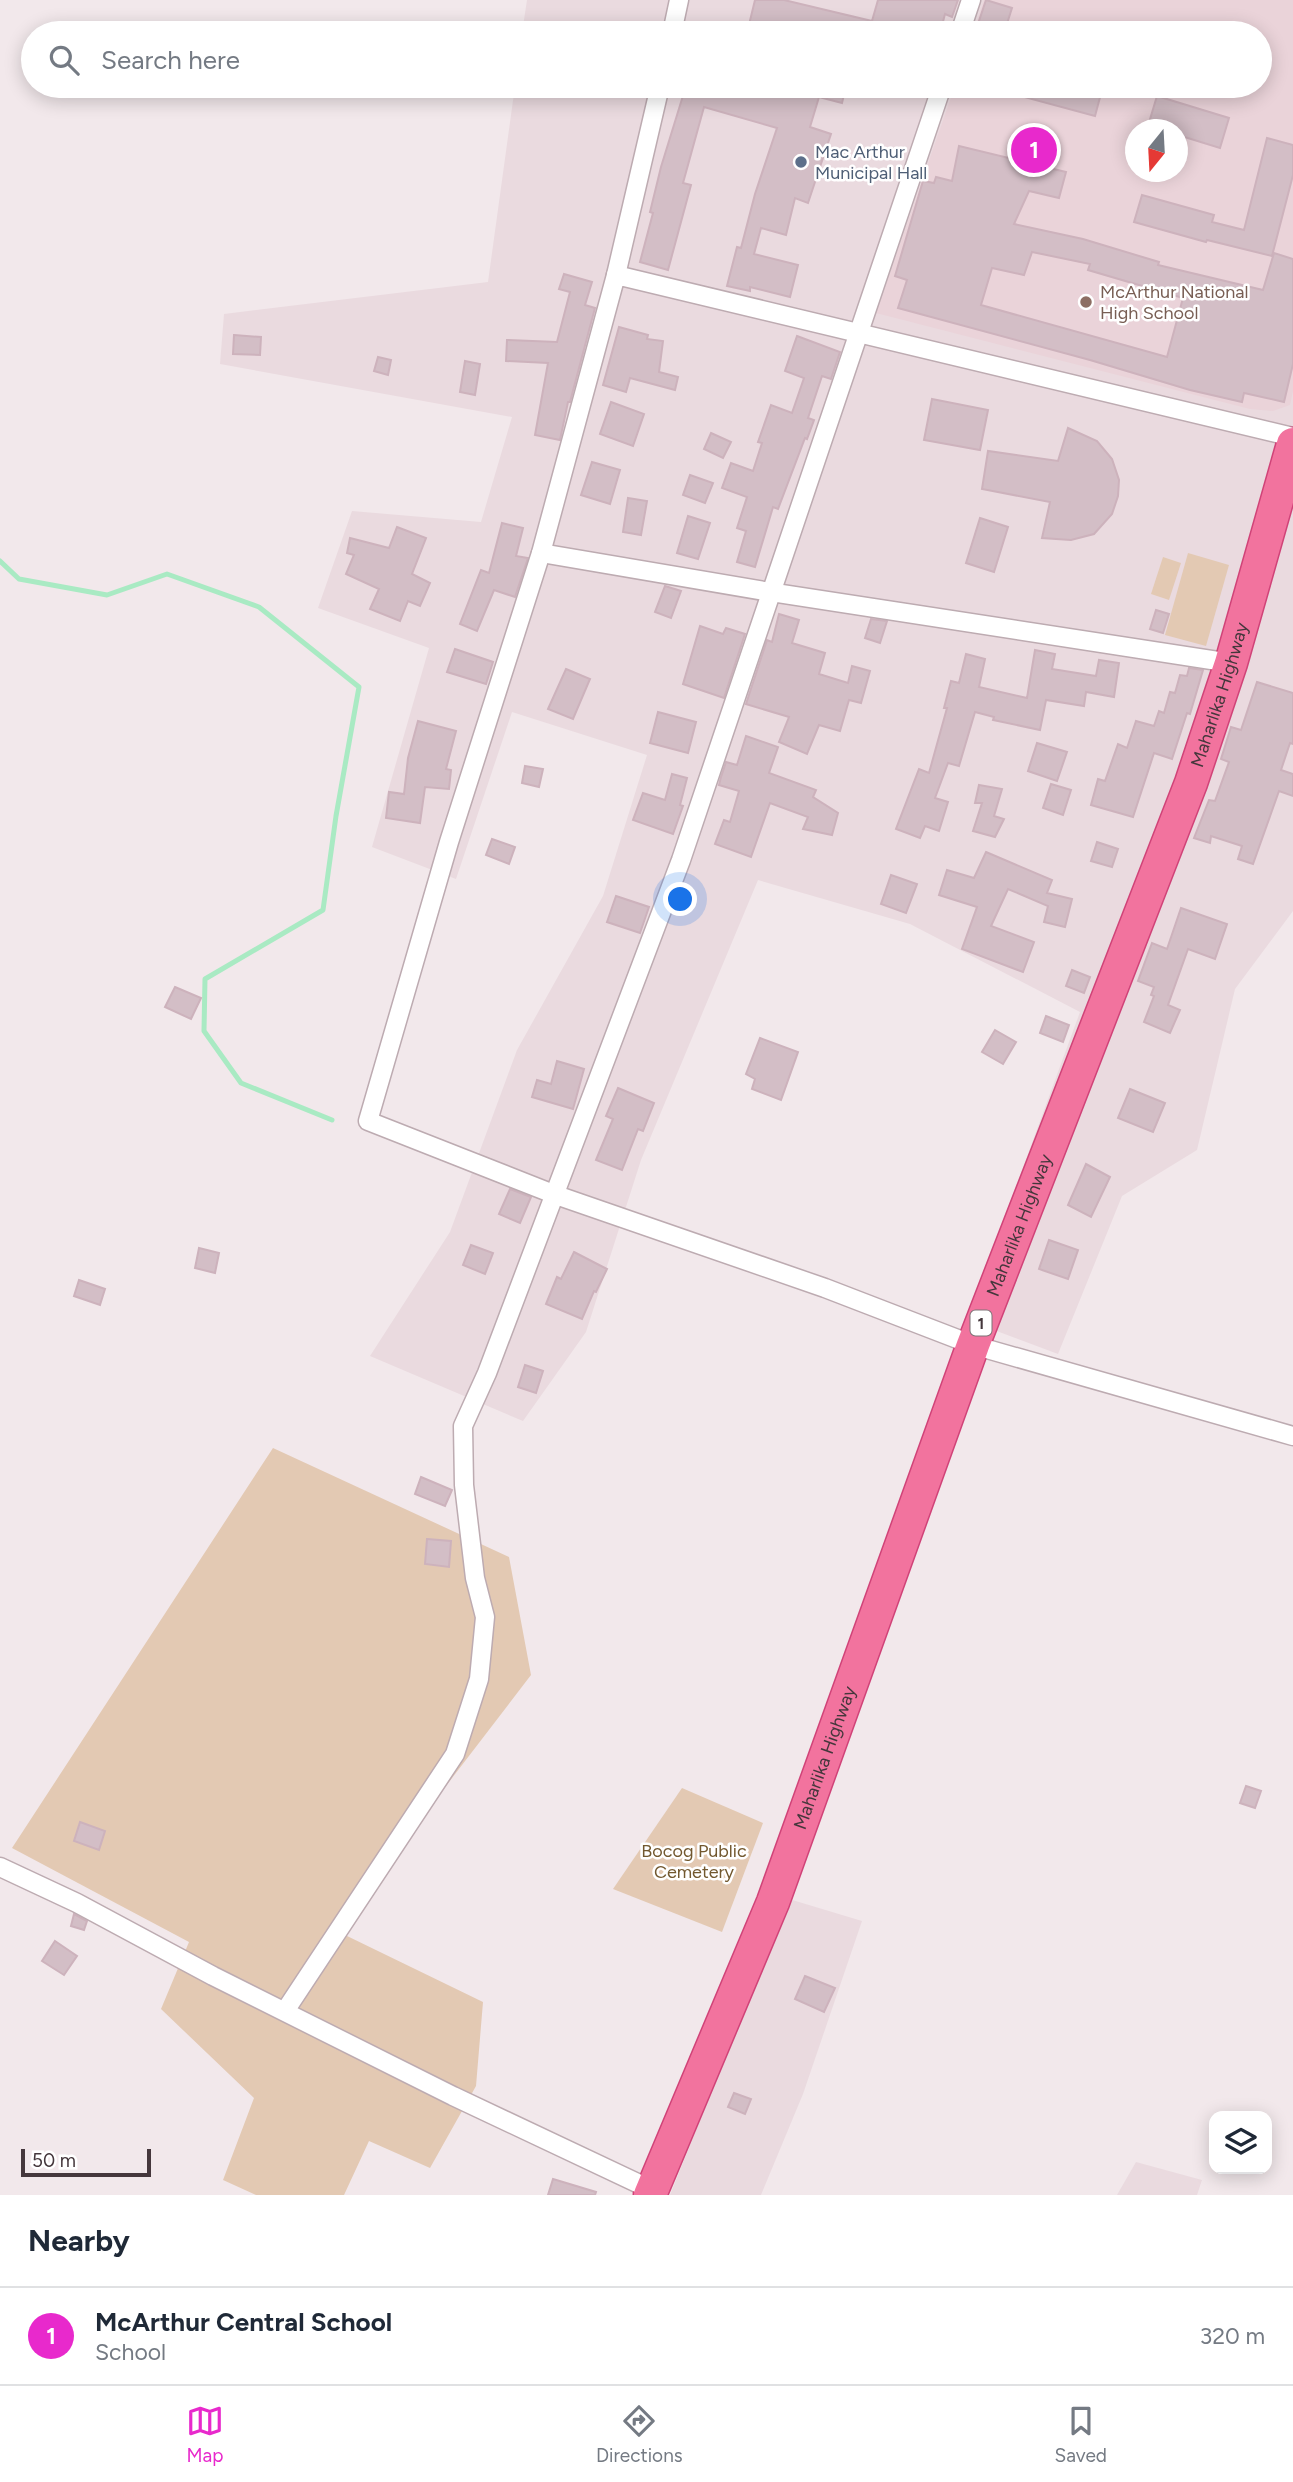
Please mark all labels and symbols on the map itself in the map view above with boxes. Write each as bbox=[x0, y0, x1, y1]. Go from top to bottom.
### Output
north arrow bbox=[1125, 119, 1188, 182]
pin: 1 bbox=[1011, 124, 1057, 176]
place label: Mac Arthur Municipal Hall bbox=[815, 141, 927, 184]
marker: Mac Arthur Municipal Hall bbox=[793, 154, 809, 170]
place label: McArthur National High School bbox=[1100, 281, 1248, 324]
marker: McArthur National High School bbox=[1078, 294, 1094, 310]
street label: Maharlika Highway bbox=[1186, 620, 1253, 770]
your location bbox=[663, 882, 697, 916]
street label: Maharlika Highway bbox=[982, 1151, 1057, 1300]
road number: 1 bbox=[970, 1310, 992, 1336]
street label: Maharlika Highway bbox=[789, 1683, 861, 1832]
park label: Bocog Public Cemetery bbox=[641, 1840, 747, 1883]
scale bar bbox=[21, 2146, 150, 2178]

